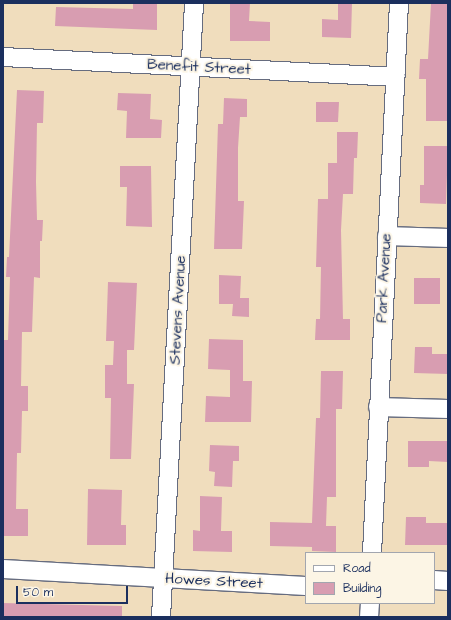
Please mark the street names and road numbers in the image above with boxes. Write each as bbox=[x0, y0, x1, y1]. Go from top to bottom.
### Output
street label: Benefit Street bbox=[147, 55, 251, 79]
street label: Park Avenue bbox=[373, 233, 395, 323]
street label: Stevens Avenue bbox=[166, 255, 190, 365]
street label: Howes Street bbox=[165, 569, 263, 593]

